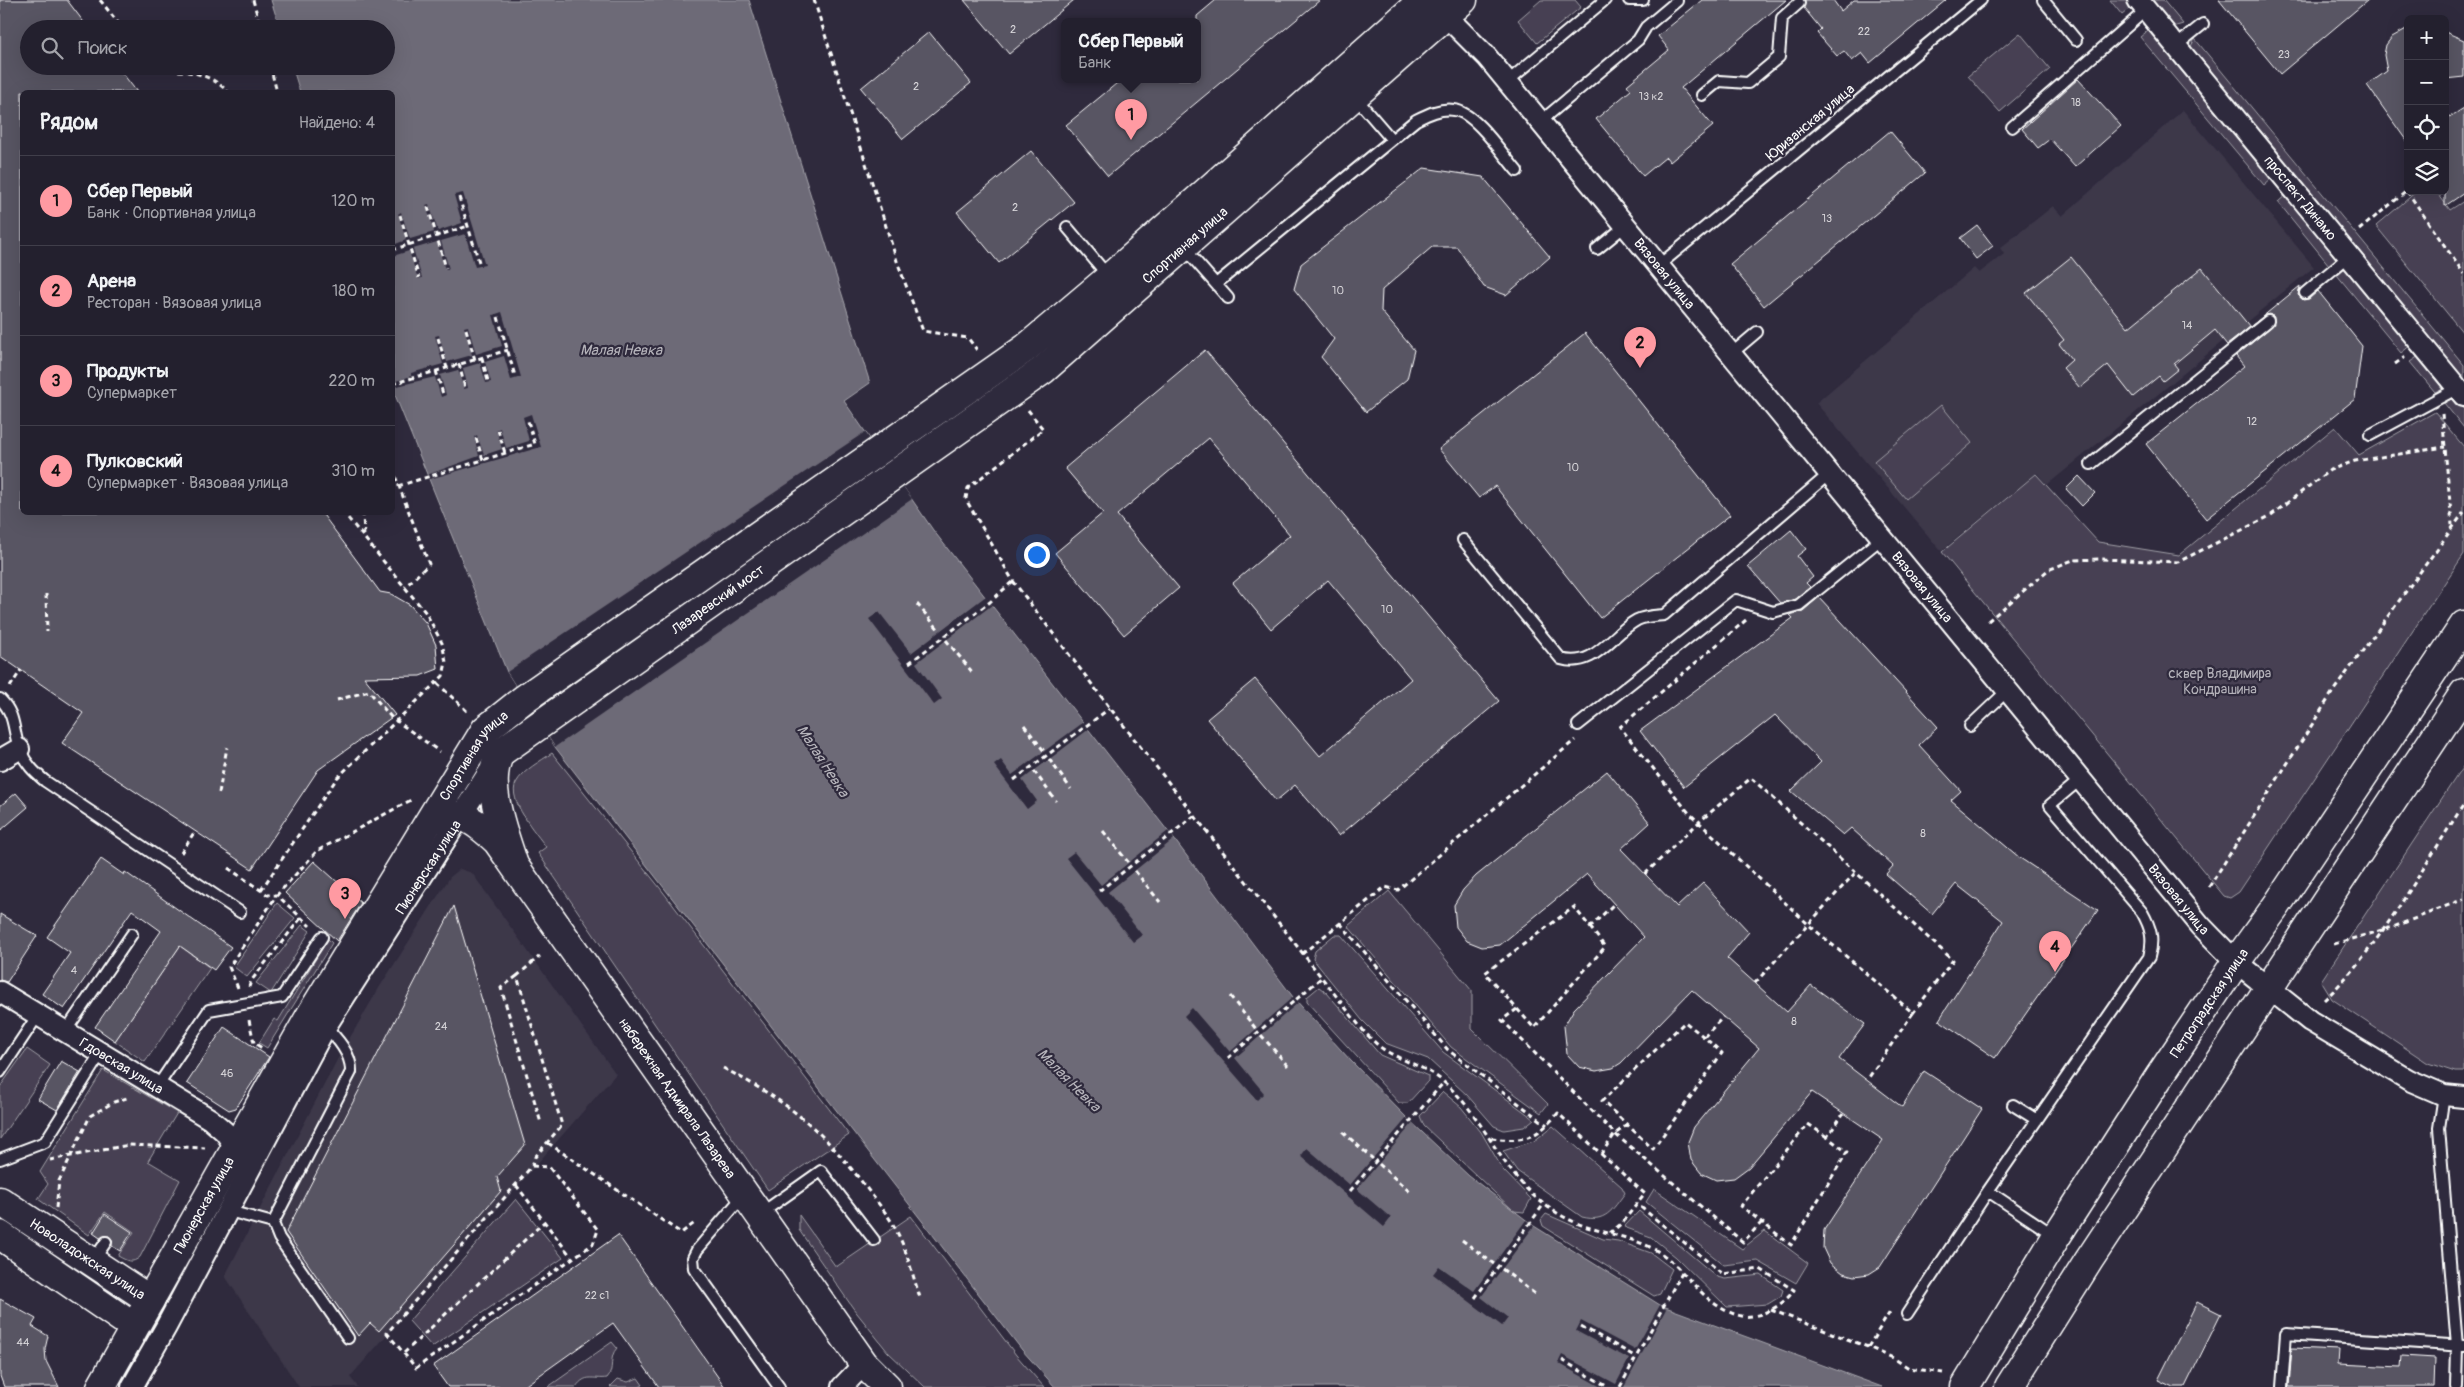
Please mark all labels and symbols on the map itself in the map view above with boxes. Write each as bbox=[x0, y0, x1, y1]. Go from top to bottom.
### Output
house number: 2 bbox=[1010, 23, 1016, 36]
house number: 22 bbox=[1858, 25, 1870, 38]
house number: 23 bbox=[2278, 48, 2290, 61]
house number: 2 bbox=[913, 80, 919, 93]
street label: Юризанская улица bbox=[1763, 80, 1858, 164]
house number: 13 к2 bbox=[1639, 90, 1663, 103]
house number: 18 bbox=[2071, 96, 2081, 109]
pin: 1 bbox=[1115, 99, 1147, 140]
street label: проспект Динамо bbox=[2260, 152, 2340, 244]
house number: 2 bbox=[1012, 201, 1018, 214]
street label: Спортивная улица bbox=[1139, 203, 1231, 287]
house number: 13 bbox=[1822, 212, 1832, 225]
street label: Вязовая улица bbox=[1630, 235, 1698, 312]
house number: 10 bbox=[1332, 284, 1344, 297]
house number: 14 bbox=[2182, 319, 2193, 332]
pin: 2 bbox=[1624, 327, 1656, 368]
water label: Малая Невка bbox=[580, 341, 663, 360]
house number: 12 bbox=[2247, 415, 2257, 428]
house number: 10 bbox=[1567, 461, 1579, 474]
your location bbox=[1024, 542, 1050, 568]
street label: Вязовая улица bbox=[1888, 548, 1956, 626]
street label: Лазаревский мост bbox=[668, 561, 768, 639]
house number: 10 bbox=[1381, 603, 1393, 616]
park label: сквер Владимира Кондрашина bbox=[2169, 665, 2271, 698]
street label: Спортивная улица bbox=[436, 707, 512, 804]
water label: Малая Невка bbox=[792, 722, 853, 802]
street label: Пионерская улица bbox=[392, 817, 465, 917]
house number: 8 bbox=[1920, 827, 1926, 840]
street label: Вязовая улица bbox=[2144, 860, 2213, 938]
pin: 3 bbox=[329, 878, 361, 919]
pin: 4 bbox=[2039, 931, 2071, 972]
street label: Петроградская улица bbox=[2166, 945, 2252, 1061]
house number: 4 bbox=[71, 964, 78, 977]
street label: набережная Адмирала Лазарева bbox=[615, 1015, 739, 1182]
house number: 8 bbox=[1791, 1015, 1797, 1028]
house number: 24 bbox=[435, 1020, 448, 1033]
street label: Гдовская улица bbox=[76, 1034, 166, 1098]
water label: Малая Невка bbox=[1033, 1045, 1105, 1117]
house number: 46 bbox=[221, 1067, 233, 1080]
street label: Пионерская улица bbox=[170, 1154, 238, 1256]
street label: Новоладожская улица bbox=[26, 1215, 148, 1304]
house number: 22 с1 bbox=[585, 1289, 609, 1302]
house number: 44 bbox=[17, 1336, 30, 1349]

